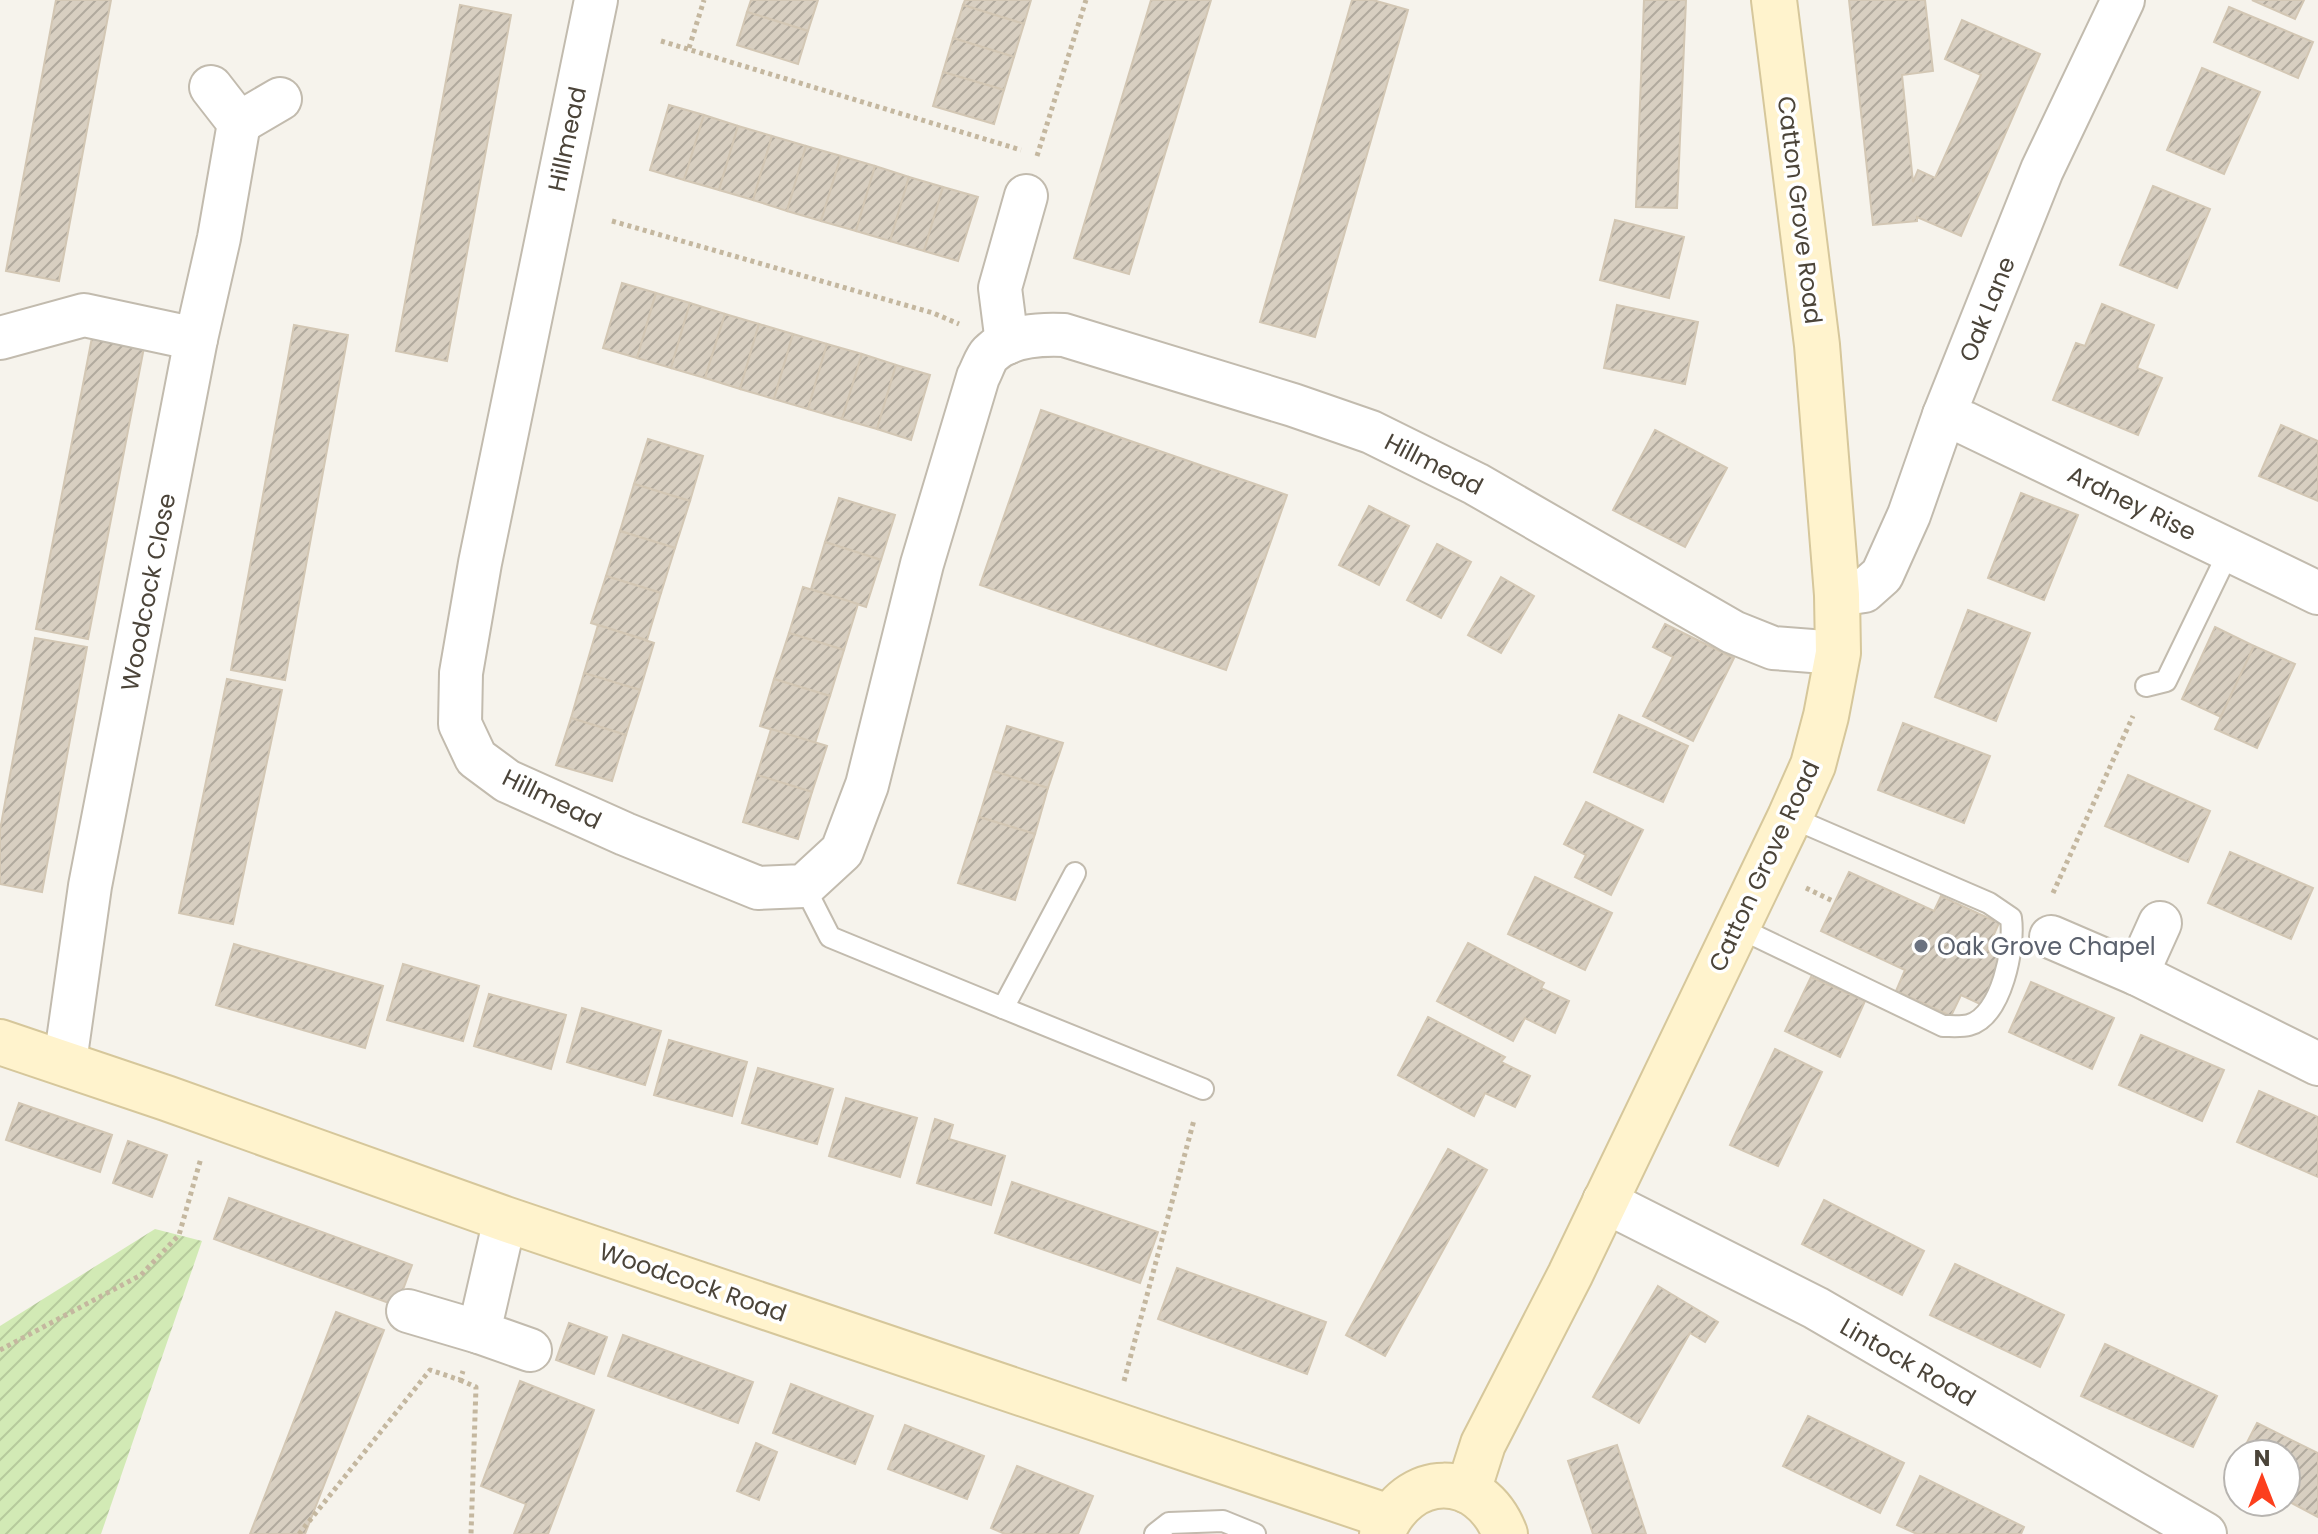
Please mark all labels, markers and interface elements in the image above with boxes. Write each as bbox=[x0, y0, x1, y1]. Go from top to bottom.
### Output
street label: Hillmead bbox=[540, 84, 594, 194]
street label: Catton Grove Road bbox=[1770, 94, 1830, 326]
street label: Oak Lane bbox=[1951, 251, 2023, 367]
street label: Hillmead bbox=[1379, 425, 1489, 503]
street label: Ardney Rise bbox=[2062, 458, 2202, 548]
street label: Woodcock Close bbox=[113, 490, 183, 694]
street label: Catton Grove Road bbox=[1701, 755, 1827, 977]
street label: Hillmead bbox=[497, 761, 607, 837]
place label: Oak Grove Chapel bbox=[1937, 930, 2156, 963]
marker: Oak Grove Chapel bbox=[1912, 937, 1930, 955]
street label: Woodcock Road bbox=[595, 1234, 791, 1330]
street label: Lintock Road bbox=[1834, 1310, 1982, 1414]
north arrow bbox=[2222, 1438, 2302, 1518]
text: N bbox=[2254, 1443, 2270, 1474]

